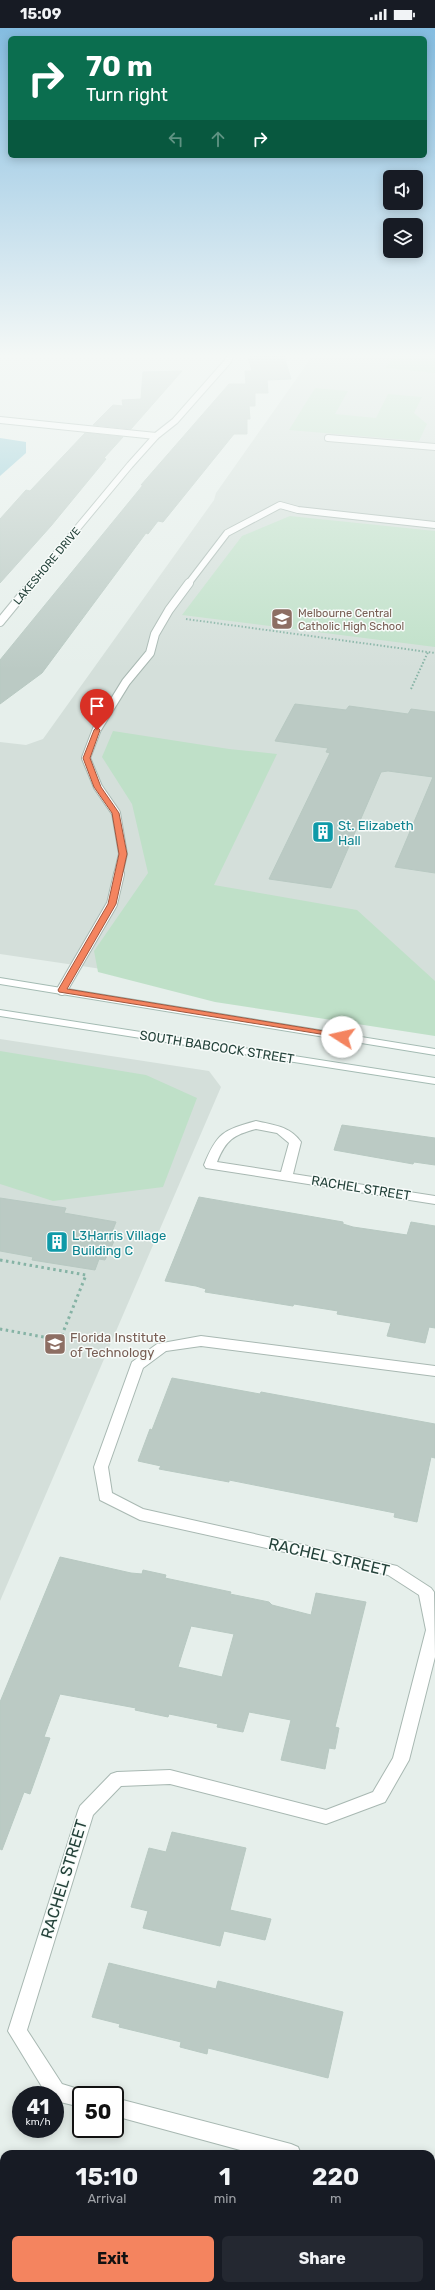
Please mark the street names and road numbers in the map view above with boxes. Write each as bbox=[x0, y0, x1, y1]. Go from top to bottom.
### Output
street label: LAKESHORE DRIVE bbox=[11, 524, 83, 607]
street label: SOUTH BABCOCK STREET bbox=[139, 1027, 296, 1067]
street label: RACHEL STREET bbox=[310, 1173, 412, 1203]
street label: RACHEL STREET bbox=[267, 1534, 391, 1580]
street label: RACHEL STREET bbox=[37, 1817, 91, 1941]

